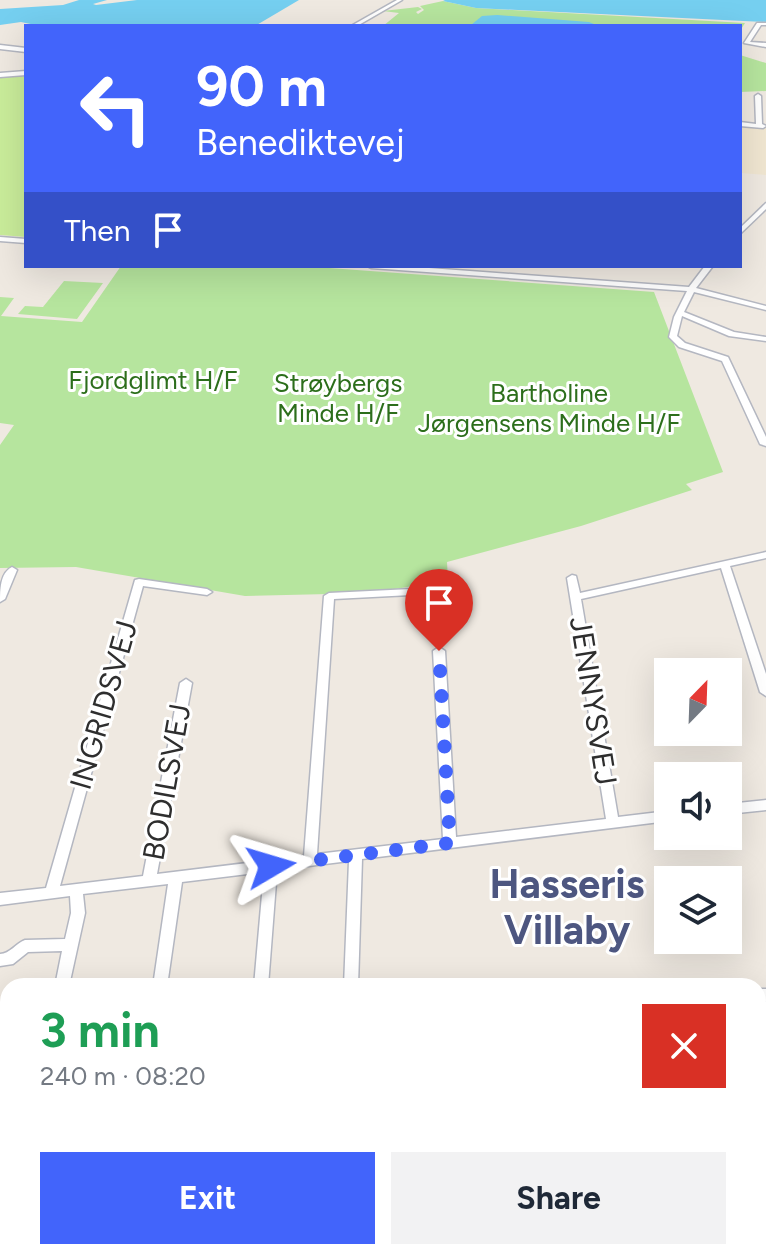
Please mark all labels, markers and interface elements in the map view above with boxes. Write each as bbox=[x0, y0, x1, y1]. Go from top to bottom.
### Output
text: 90 m bbox=[196, 53, 327, 120]
icon: left bbox=[64, 56, 168, 160]
text: Benediktevej bbox=[196, 121, 405, 164]
icon: arrive bbox=[146, 208, 190, 252]
text: Then bbox=[64, 212, 130, 249]
park label: Fjordglimt H/F bbox=[68, 364, 238, 396]
park label: Strøybergs Minde H/F bbox=[274, 367, 402, 429]
park label: Bartholine Jørgensens Minde H/F bbox=[418, 377, 680, 439]
pin bbox=[405, 569, 473, 651]
icon: arrive bbox=[417, 581, 461, 625]
street label: JENNYSVEJ bbox=[562, 614, 625, 788]
street label: INGRIDSVEJ bbox=[62, 616, 145, 794]
north arrow bbox=[654, 658, 742, 746]
map controls bbox=[654, 658, 742, 954]
street label: BODILSVEJ bbox=[135, 701, 198, 863]
button: sound bbox=[654, 762, 742, 850]
position arrow bbox=[229, 824, 313, 908]
district label: Hasseris Villaby bbox=[490, 860, 645, 954]
button: layers bbox=[654, 866, 742, 954]
text: 3 min bbox=[40, 1001, 160, 1059]
button: close bbox=[642, 1004, 726, 1088]
text: 240 m · 08:20 bbox=[40, 1060, 206, 1092]
button: Exit bbox=[40, 1152, 375, 1244]
button: Share bbox=[391, 1152, 726, 1244]

